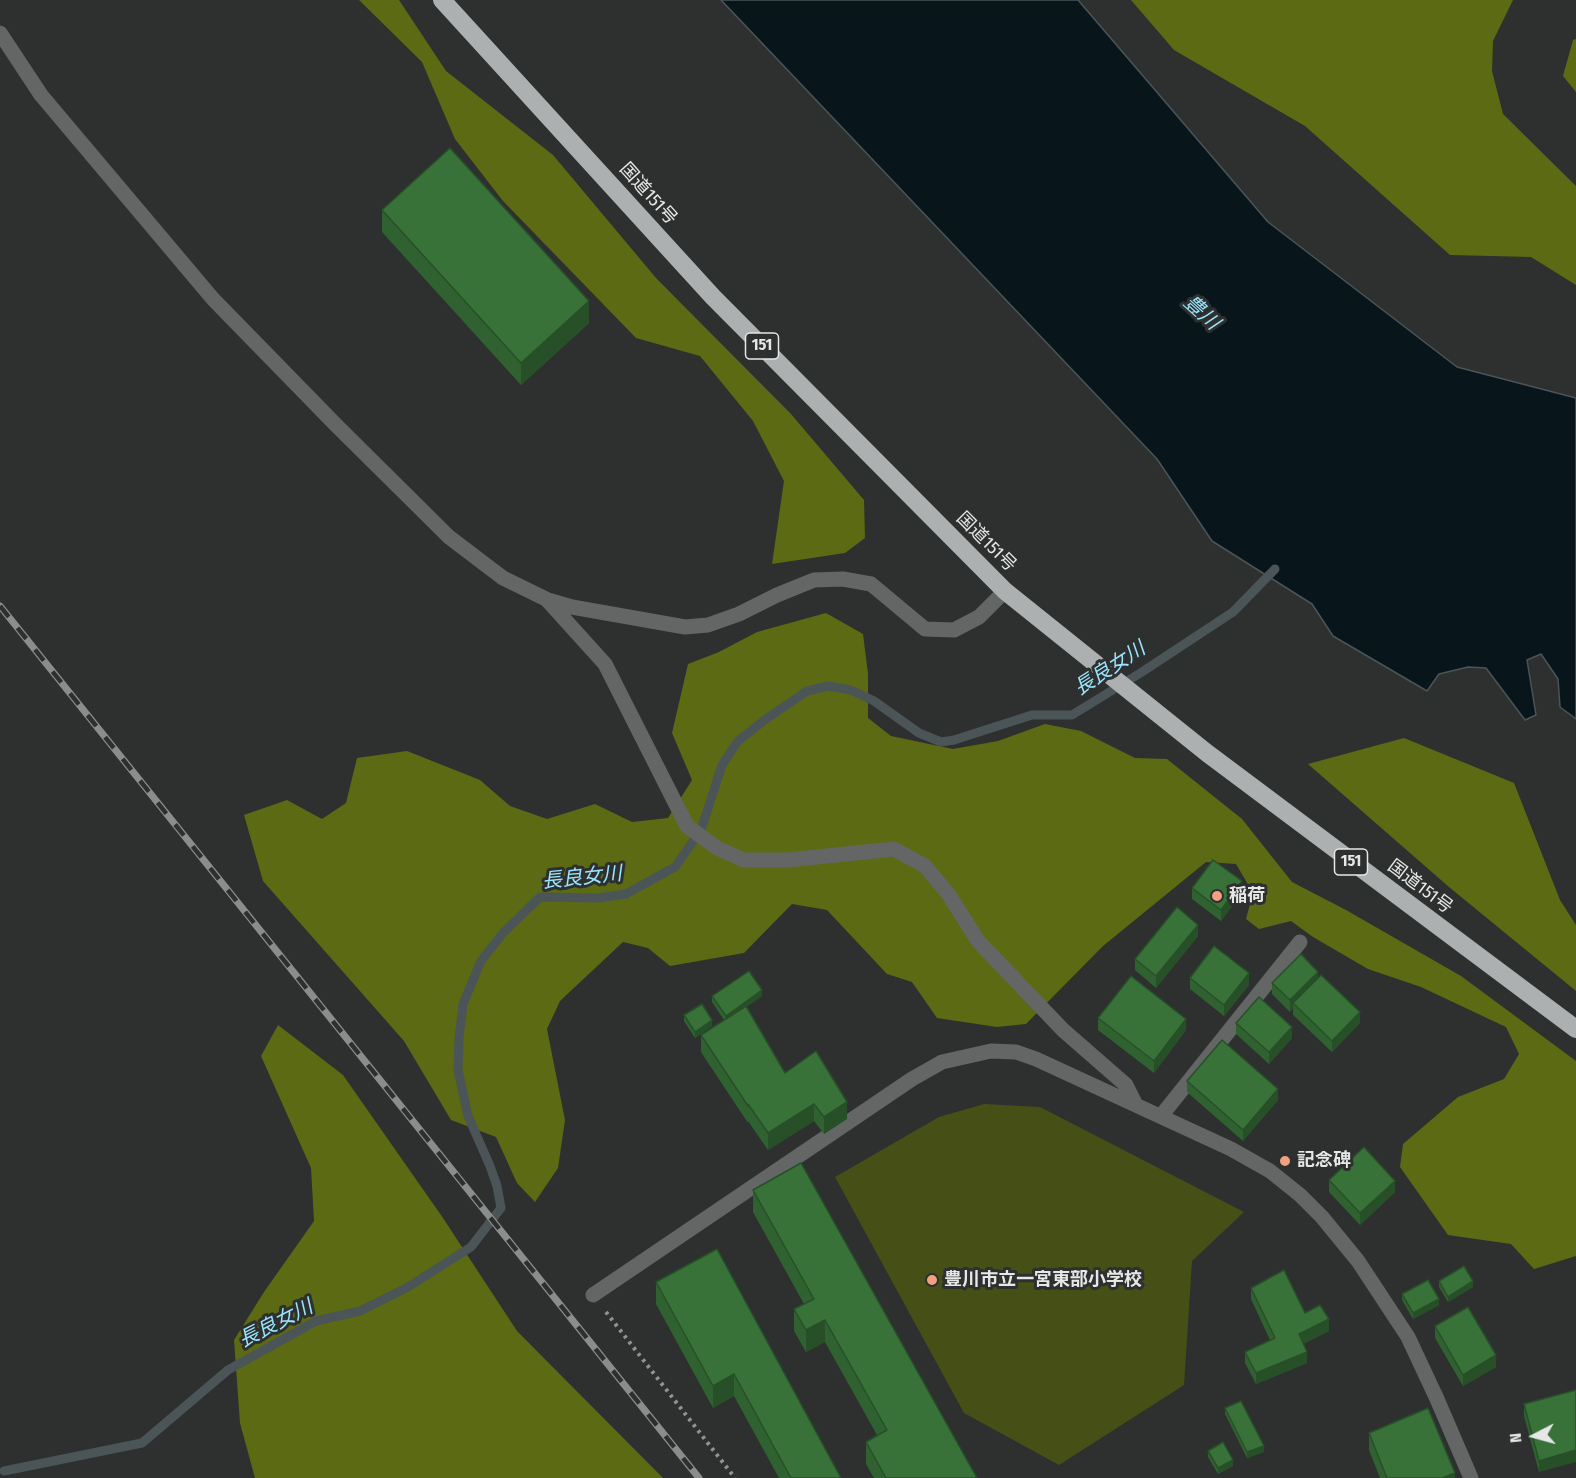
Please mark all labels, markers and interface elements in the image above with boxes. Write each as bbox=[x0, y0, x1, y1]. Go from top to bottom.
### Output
street label: 国道151号 bbox=[615, 159, 681, 229]
water label: 豊川 bbox=[1178, 291, 1224, 335]
road number: 151 bbox=[746, 333, 778, 359]
street label: 国道151号 bbox=[952, 508, 1020, 576]
water label: 長良女川 bbox=[1070, 637, 1150, 701]
road number: 151 bbox=[1334, 849, 1368, 875]
street label: 国道151号 bbox=[1383, 856, 1457, 918]
water label: 長良女川 bbox=[541, 862, 623, 894]
place label: 稲荷 bbox=[1229, 885, 1265, 907]
marker: 稲荷 bbox=[1210, 889, 1224, 903]
place label: 記念碑 bbox=[1297, 1150, 1351, 1172]
marker: 記念碑 bbox=[1278, 1154, 1292, 1168]
place label: 豊川市立一宮東部小学校 bbox=[944, 1269, 1142, 1291]
marker: 豊川市立一宮東部小学校 bbox=[925, 1273, 939, 1287]
water label: 長良女川 bbox=[235, 1295, 317, 1353]
north arrow bbox=[1504, 1406, 1564, 1466]
text: N bbox=[1506, 1432, 1526, 1444]

